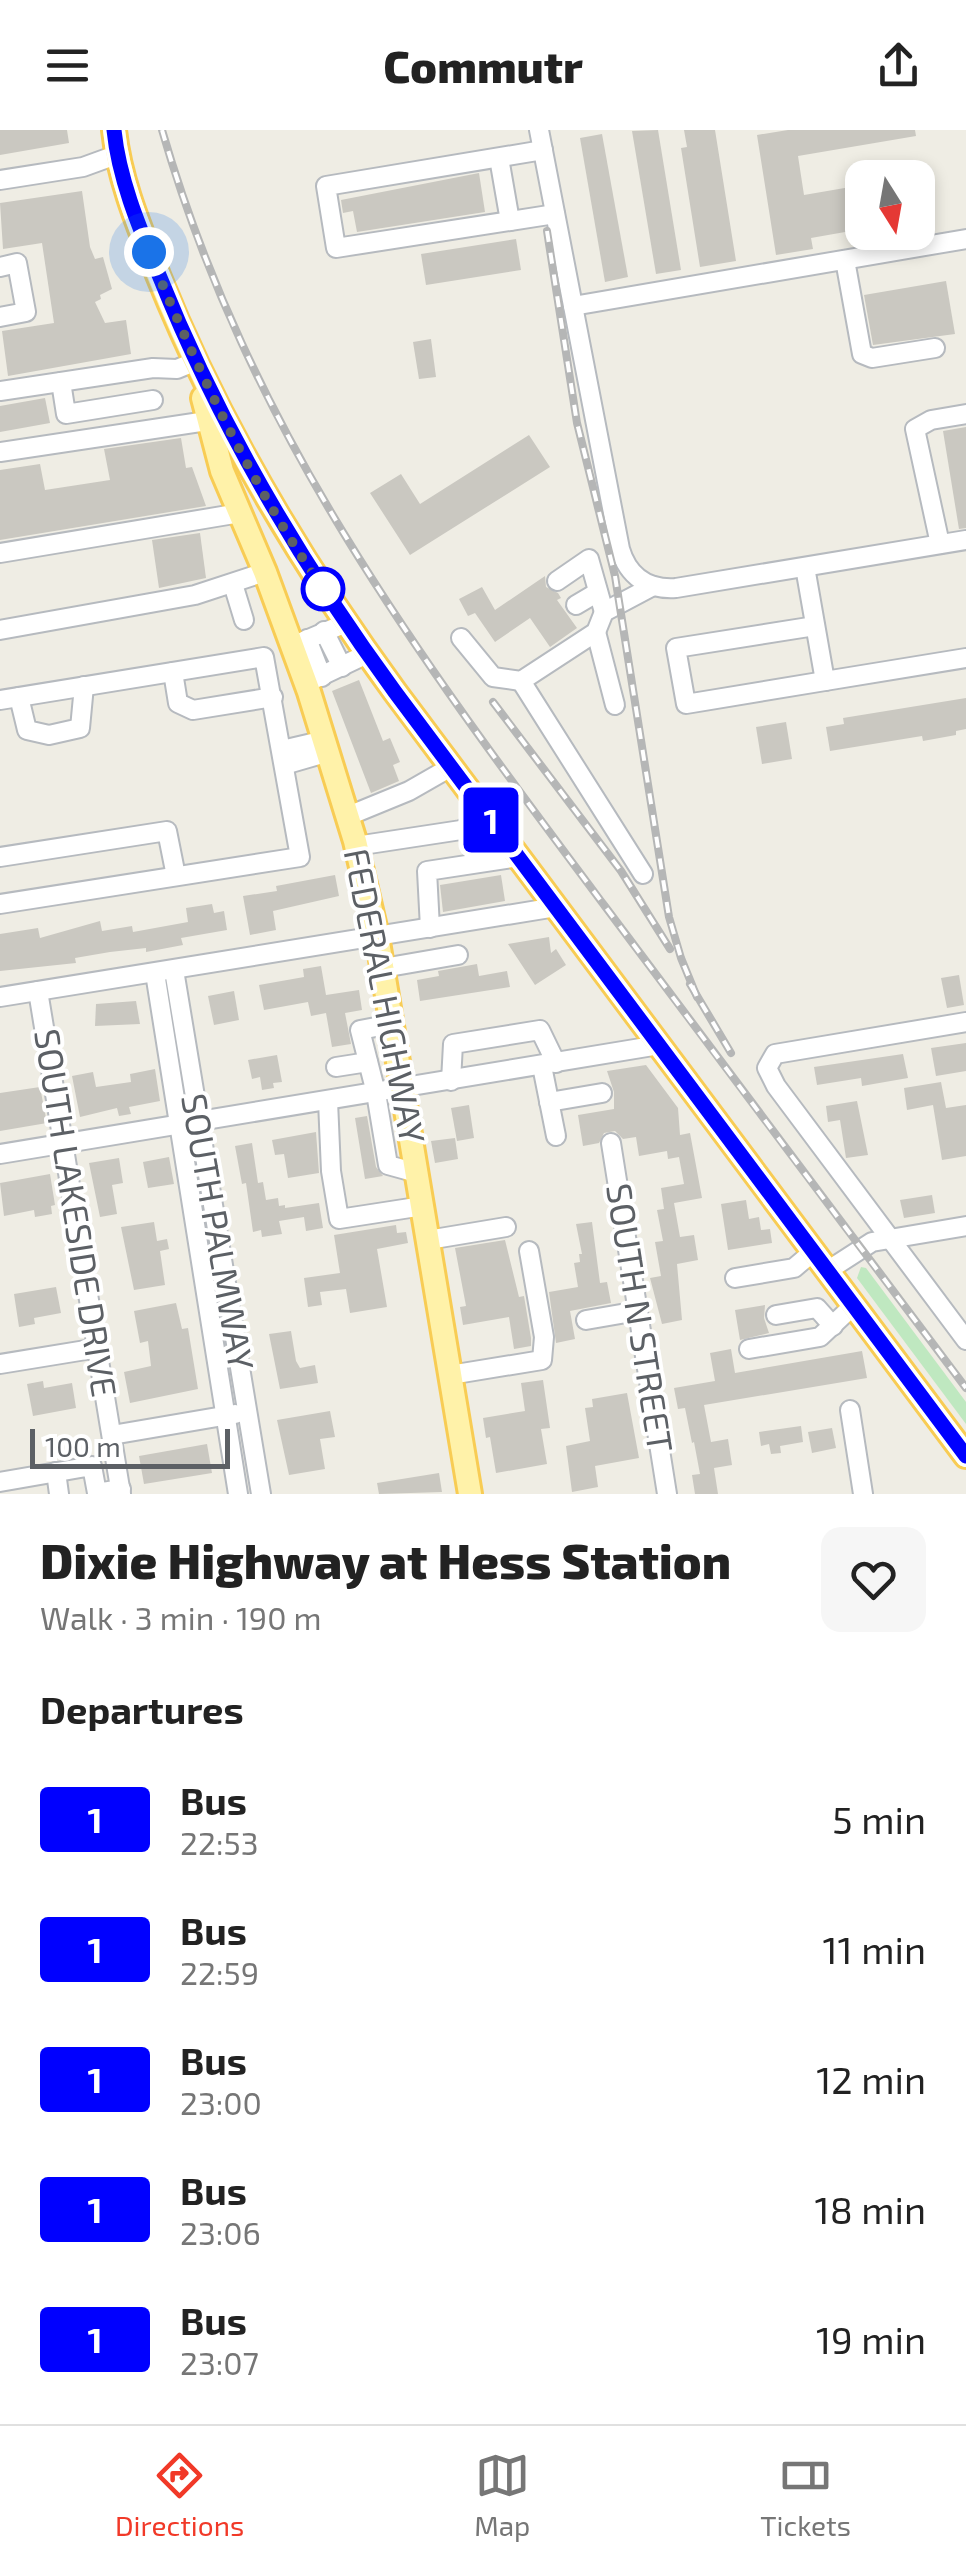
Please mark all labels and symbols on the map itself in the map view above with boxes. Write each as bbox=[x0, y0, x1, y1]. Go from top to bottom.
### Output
north arrow bbox=[845, 160, 935, 250]
your location bbox=[124, 227, 174, 277]
unlabelled marker bbox=[302, 568, 344, 610]
line badge: 1 bbox=[458, 788, 524, 852]
street label: FEDERAL HIGHWAY bbox=[337, 844, 435, 1147]
street label: SOUTH LAKESIDE DRIVE bbox=[27, 1026, 127, 1400]
street label: SOUTH PALMWAY bbox=[174, 1090, 264, 1373]
street label: SOUTH N STREET bbox=[599, 1180, 683, 1455]
scale bar bbox=[30, 1424, 230, 1468]

